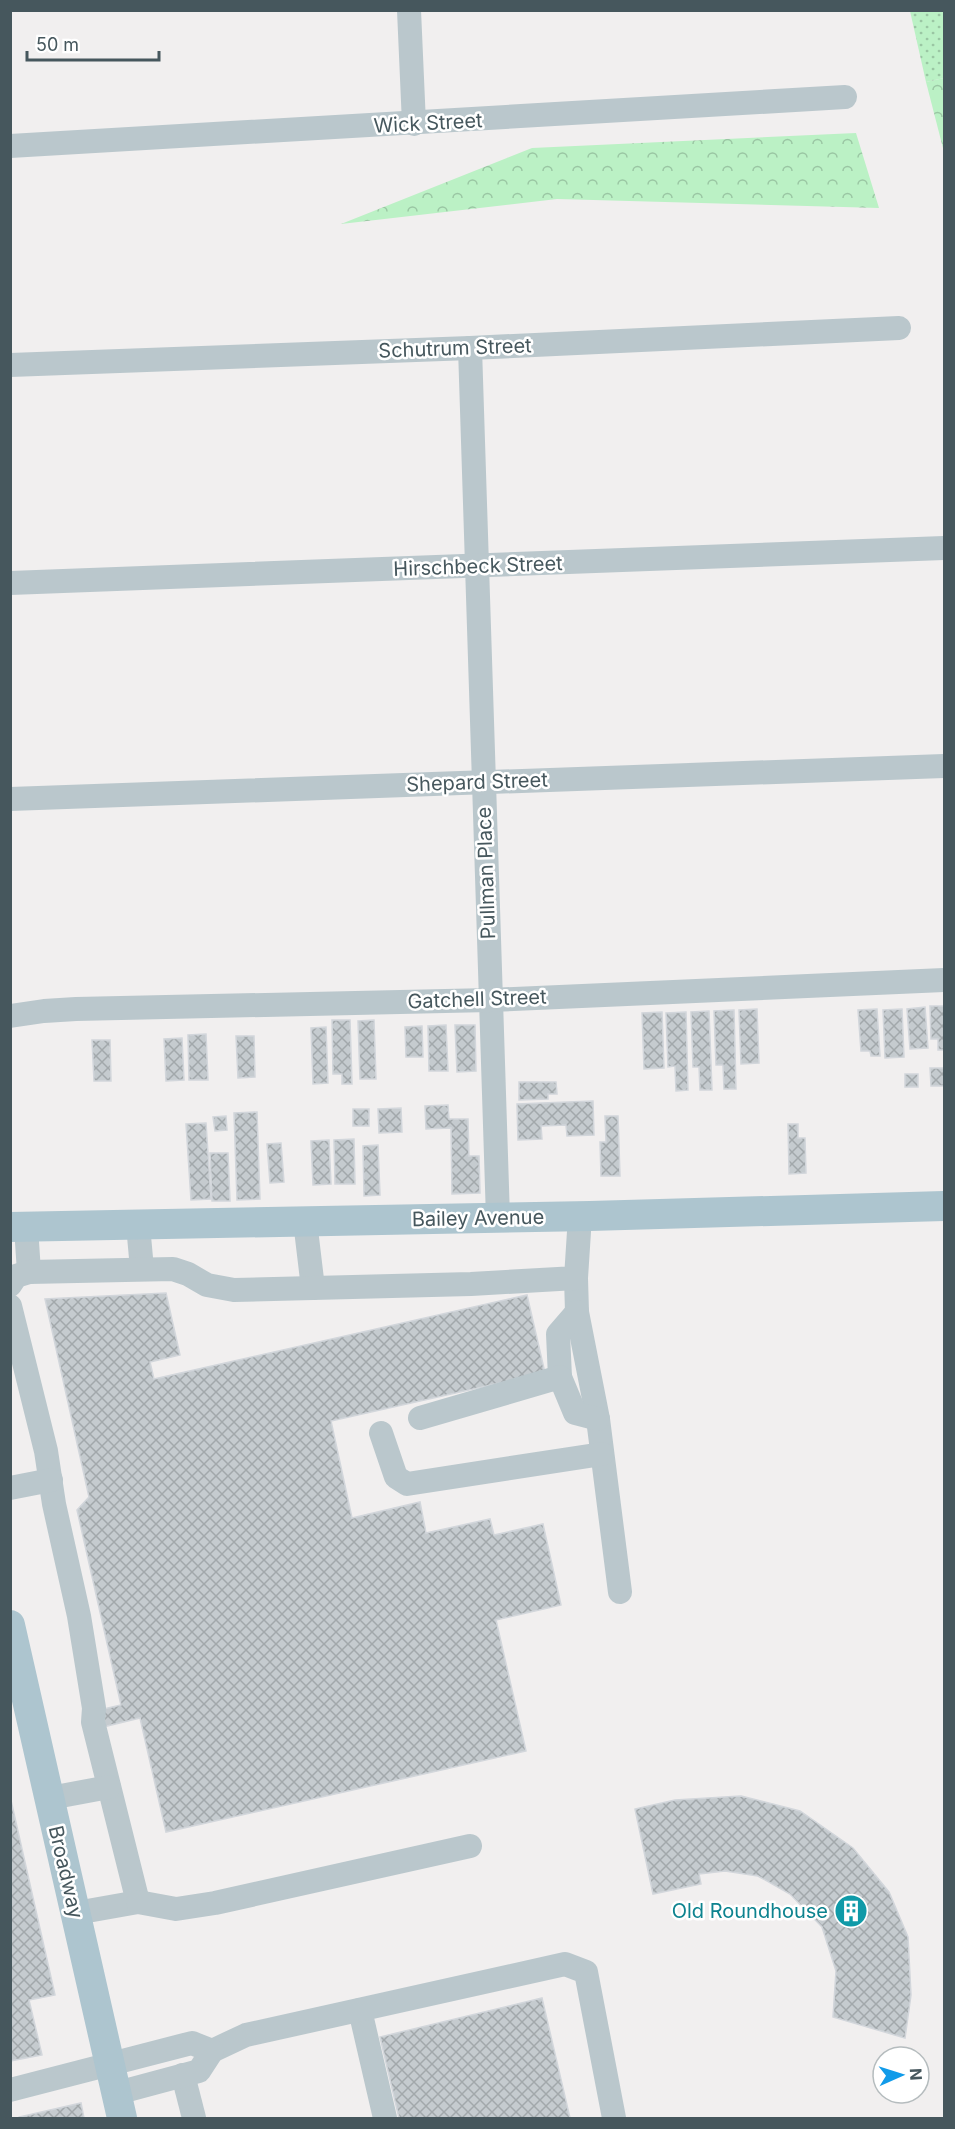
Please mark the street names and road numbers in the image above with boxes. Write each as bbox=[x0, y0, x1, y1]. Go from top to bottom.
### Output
street label: Wick Street bbox=[373, 108, 484, 138]
street label: Schutrum Street bbox=[378, 333, 533, 363]
street label: Hirschbeck Street bbox=[393, 551, 564, 581]
street label: Shepard Street bbox=[406, 768, 549, 796]
street label: Pullman Place bbox=[472, 806, 500, 940]
street label: Gatchell Street bbox=[407, 985, 547, 1013]
street label: Bailey Avenue bbox=[412, 1205, 544, 1231]
street label: Broadway bbox=[44, 1823, 88, 1921]

